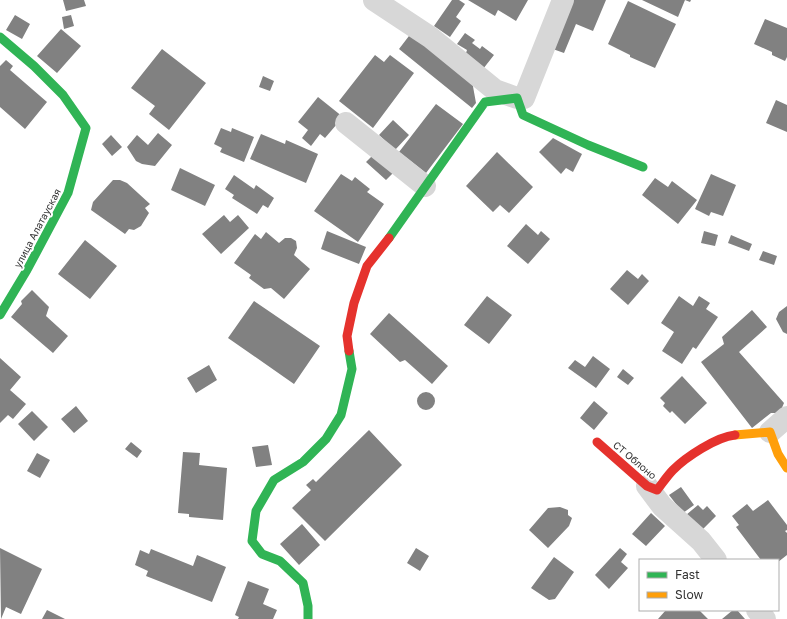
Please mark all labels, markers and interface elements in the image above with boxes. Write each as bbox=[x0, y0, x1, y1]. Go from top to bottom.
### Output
street label: улица Алатауская bbox=[11, 186, 63, 270]
street label: СТ Облоно bbox=[611, 439, 659, 481]
legend bbox=[639, 559, 779, 611]
text: Fast bbox=[675, 567, 700, 582]
text: Slow bbox=[675, 587, 703, 602]

